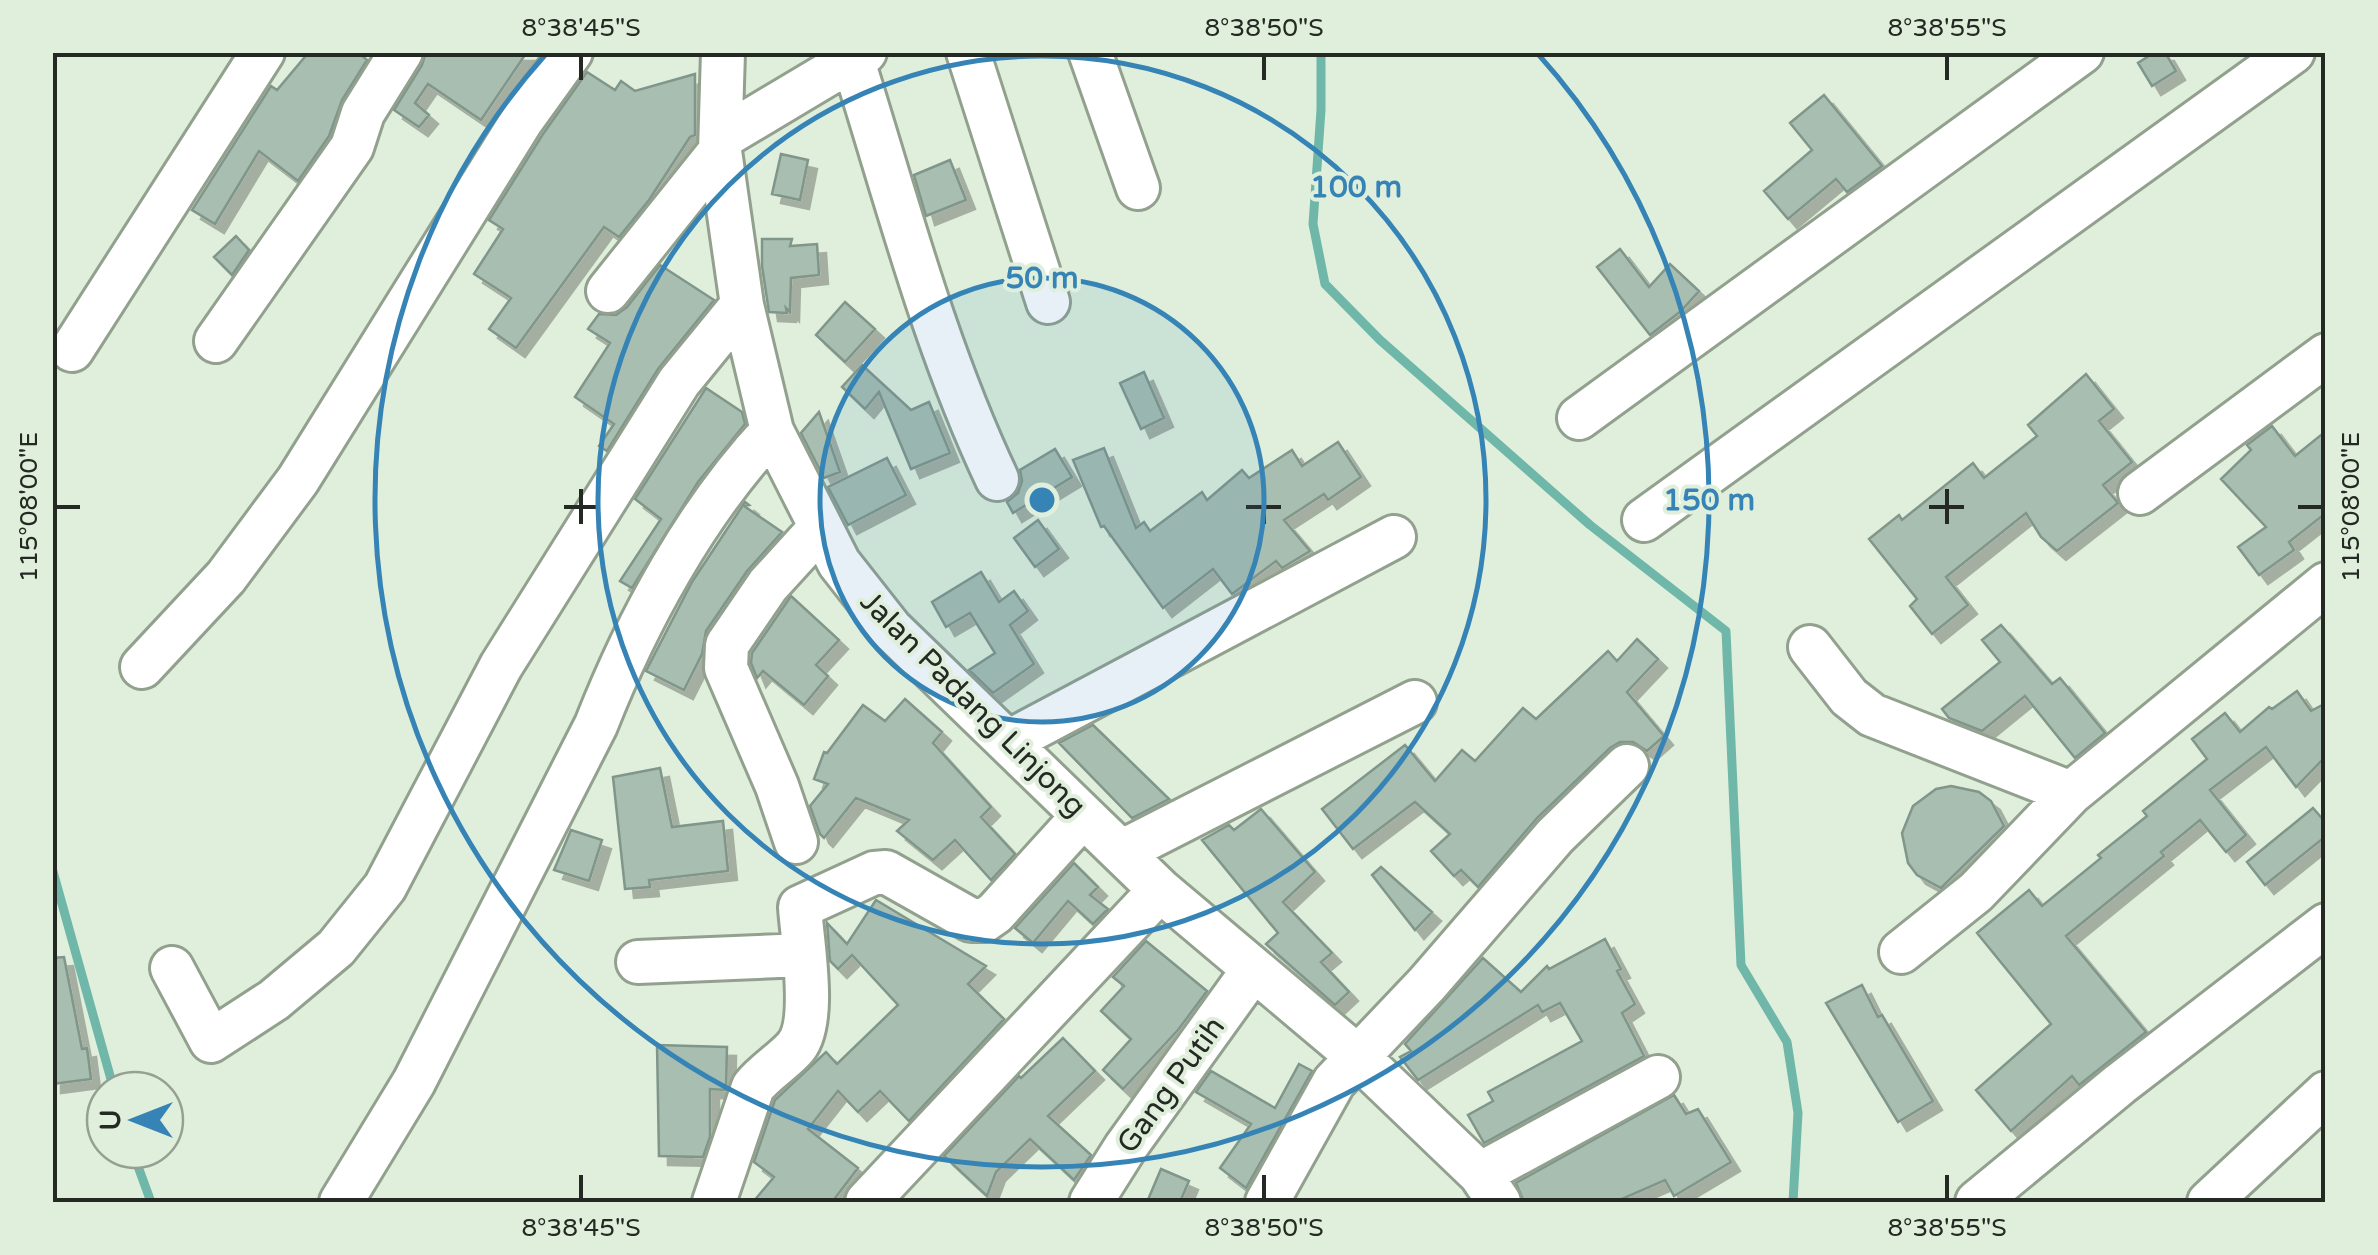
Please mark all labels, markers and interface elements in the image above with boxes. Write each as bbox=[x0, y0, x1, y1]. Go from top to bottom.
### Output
text: 8°38'45"S bbox=[521, 13, 641, 43]
text: 8°38'50"S bbox=[1204, 13, 1324, 43]
text: 8°38'55"S bbox=[1887, 13, 2007, 43]
text: 100 m bbox=[1310, 169, 1402, 206]
text: 50 m bbox=[1005, 260, 1079, 297]
text: 115°08'00"E bbox=[14, 432, 44, 582]
text: 115°08'00"E bbox=[2336, 432, 2366, 582]
centre of rings bbox=[1024, 482, 1060, 518]
text: 150 m bbox=[1663, 482, 1755, 519]
street label: Jalan Padang Linjong bbox=[852, 583, 1094, 825]
street label: Gang Putih bbox=[1109, 1009, 1233, 1161]
north arrow bbox=[85, 1070, 185, 1170]
text: U bbox=[94, 1109, 128, 1131]
text: 8°38'45"S bbox=[521, 1213, 641, 1243]
text: 8°38'50"S bbox=[1204, 1213, 1324, 1243]
text: 8°38'55"S bbox=[1887, 1213, 2007, 1243]

